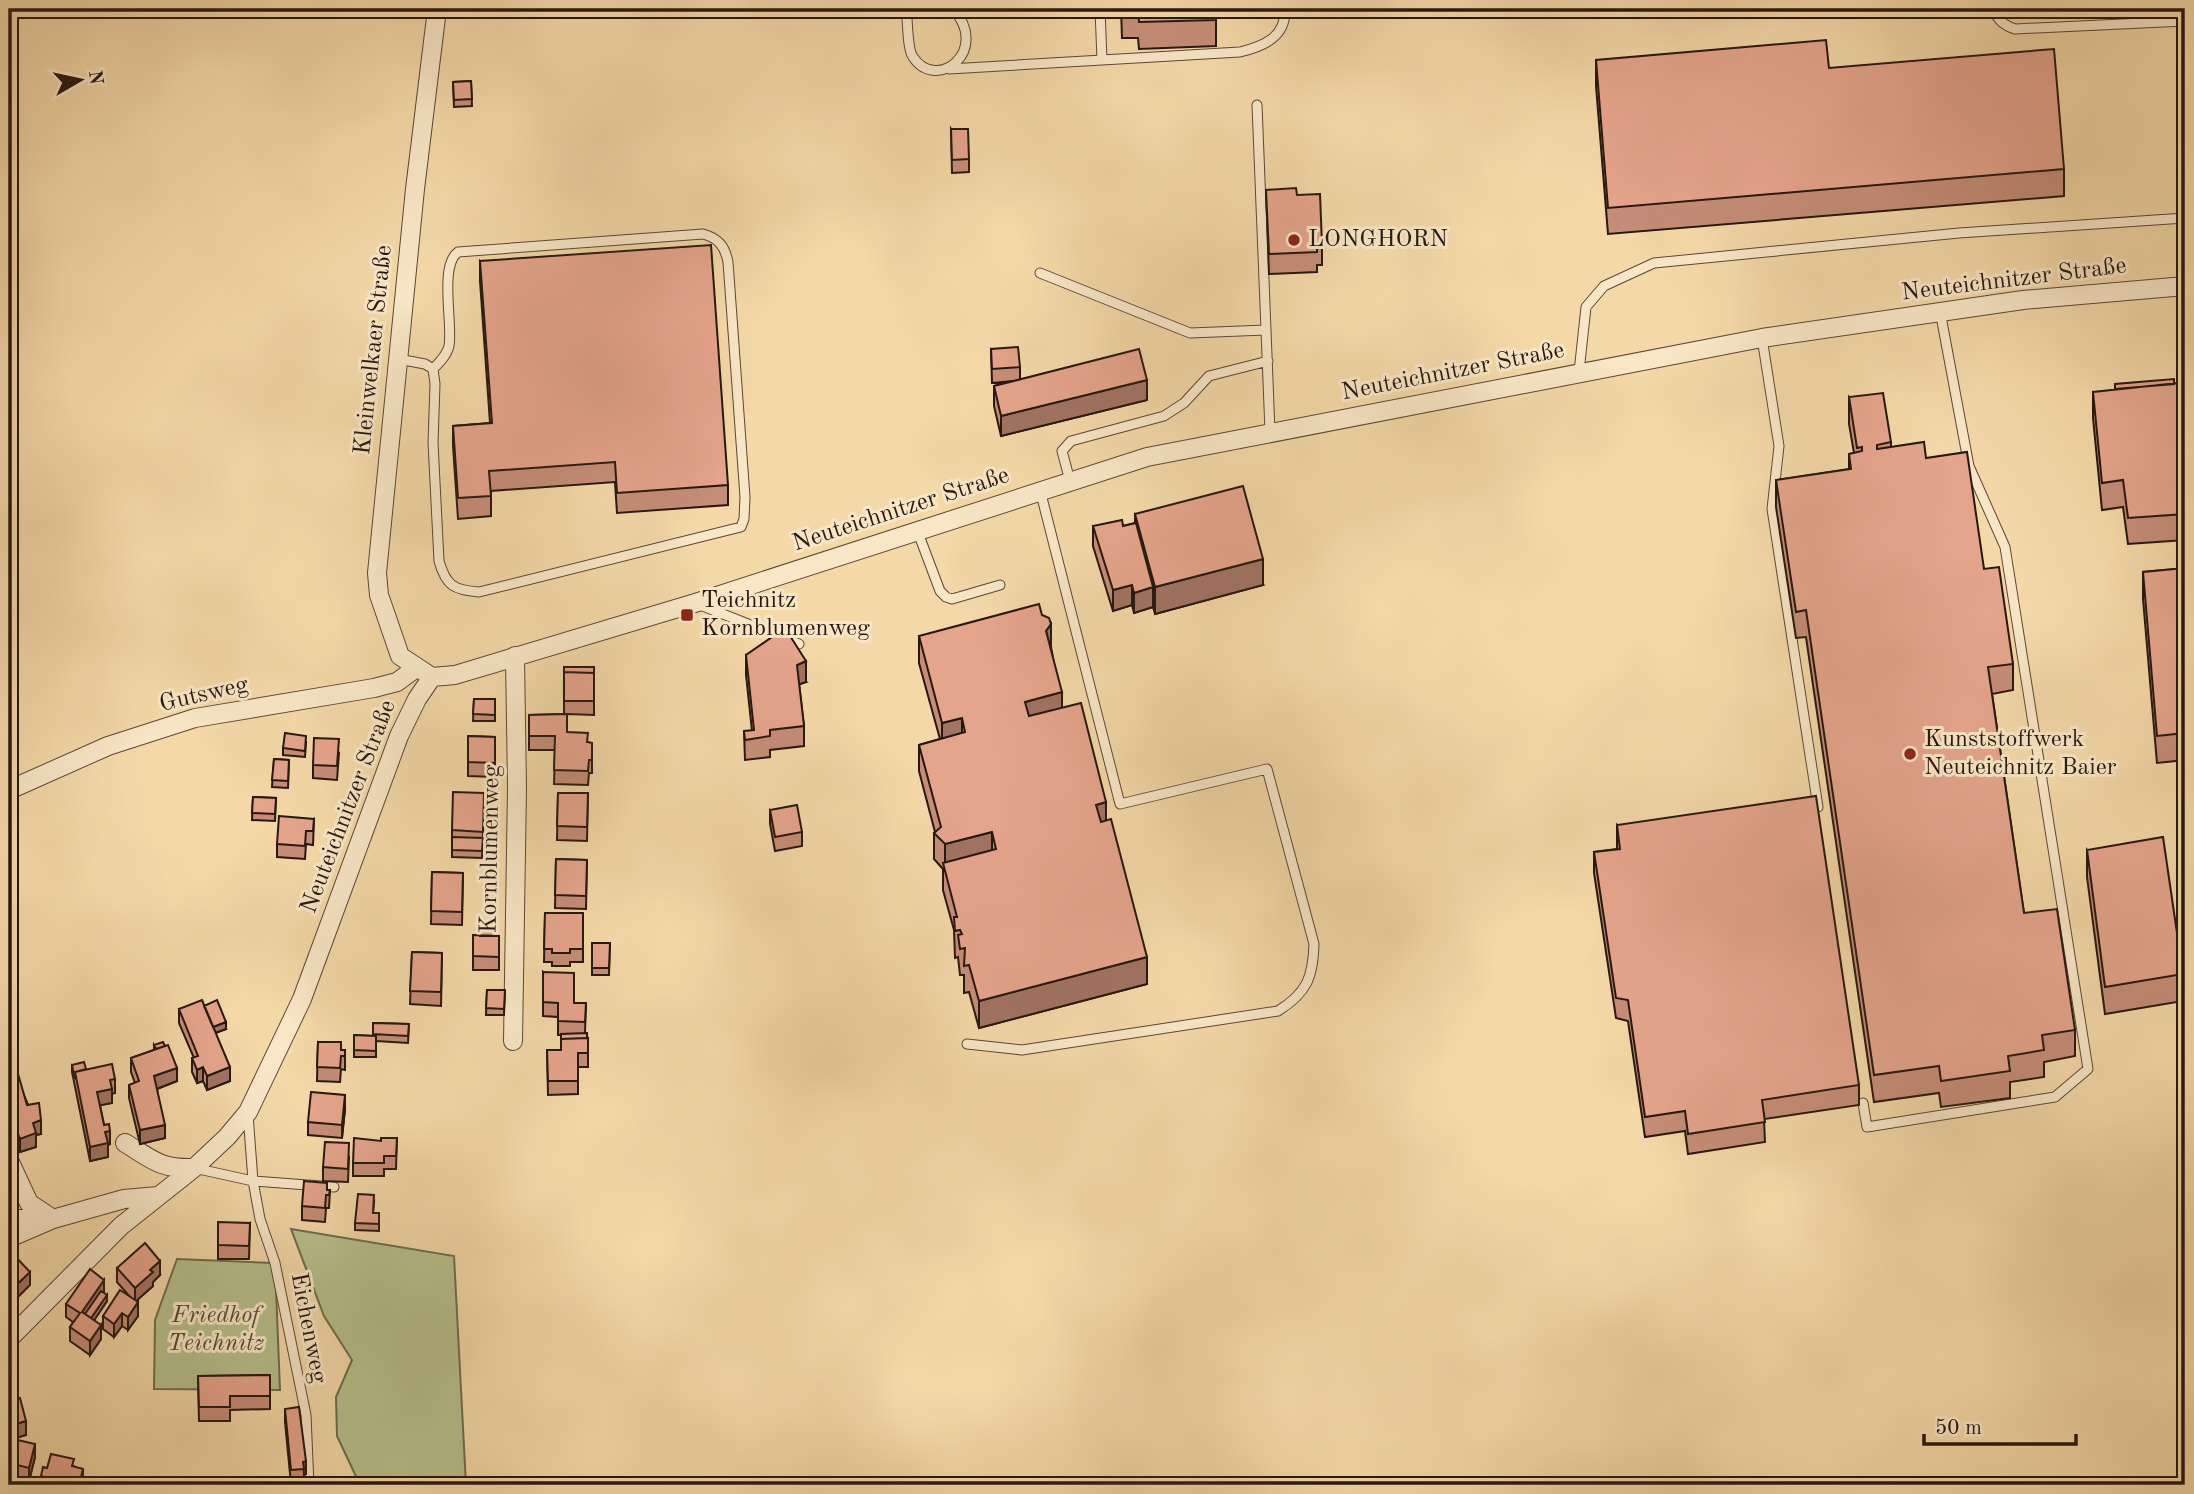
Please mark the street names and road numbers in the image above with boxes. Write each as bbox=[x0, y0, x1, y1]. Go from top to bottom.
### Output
street label: Kleinwelkaer Straße bbox=[351, 244, 397, 456]
street label: Neuteichnitzer Straße bbox=[1900, 254, 2128, 306]
street label: Neuteichnitzer Straße bbox=[1340, 339, 1566, 405]
street label: Neuteichnitzer Straße bbox=[790, 464, 1012, 556]
street label: Gutsweg bbox=[157, 673, 251, 717]
street label: Neuteichnitzer Straße bbox=[297, 697, 401, 917]
street label: Kornblumenweg bbox=[478, 764, 504, 934]
street label: Eichenweg bbox=[286, 1271, 330, 1385]

